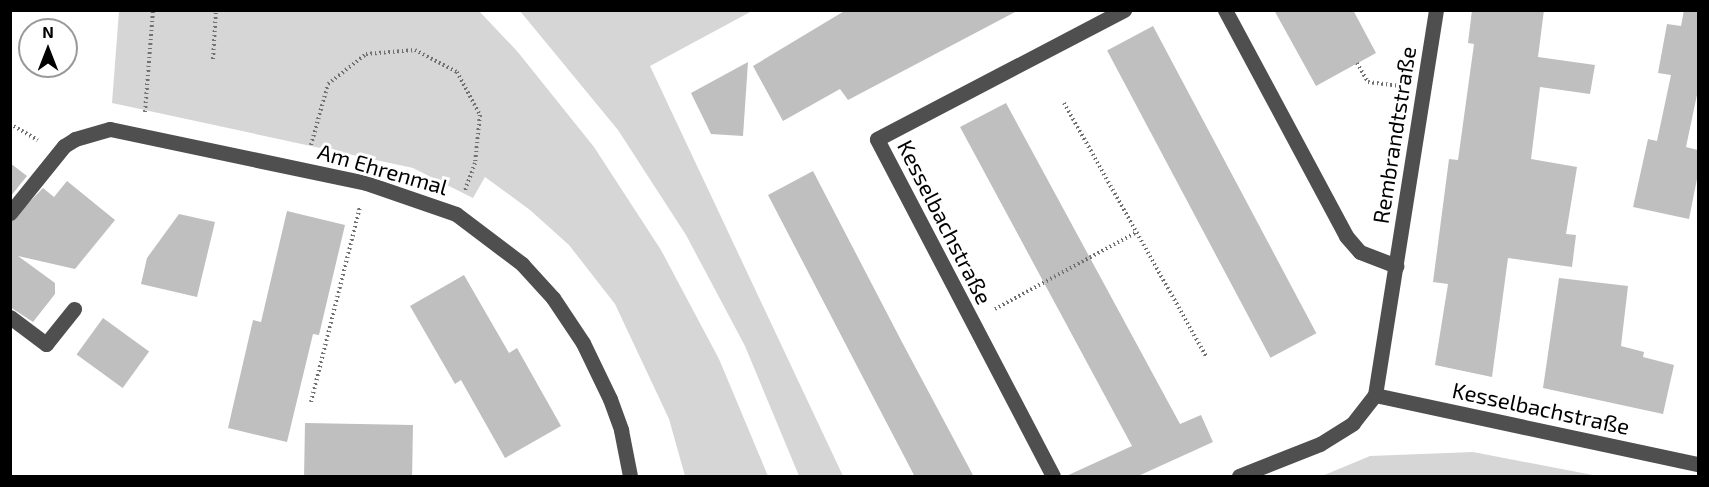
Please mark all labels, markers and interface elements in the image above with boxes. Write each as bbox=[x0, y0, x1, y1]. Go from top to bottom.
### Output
north arrow bbox=[18, 18, 78, 78]
text: N bbox=[42, 22, 54, 41]
street label: Rembrandtstraße bbox=[1367, 45, 1421, 225]
street label: Kesselbachstraße bbox=[892, 136, 998, 308]
street label: Am Ehrenmal bbox=[315, 138, 451, 200]
street label: Kesselbachstraße bbox=[1450, 376, 1632, 440]

